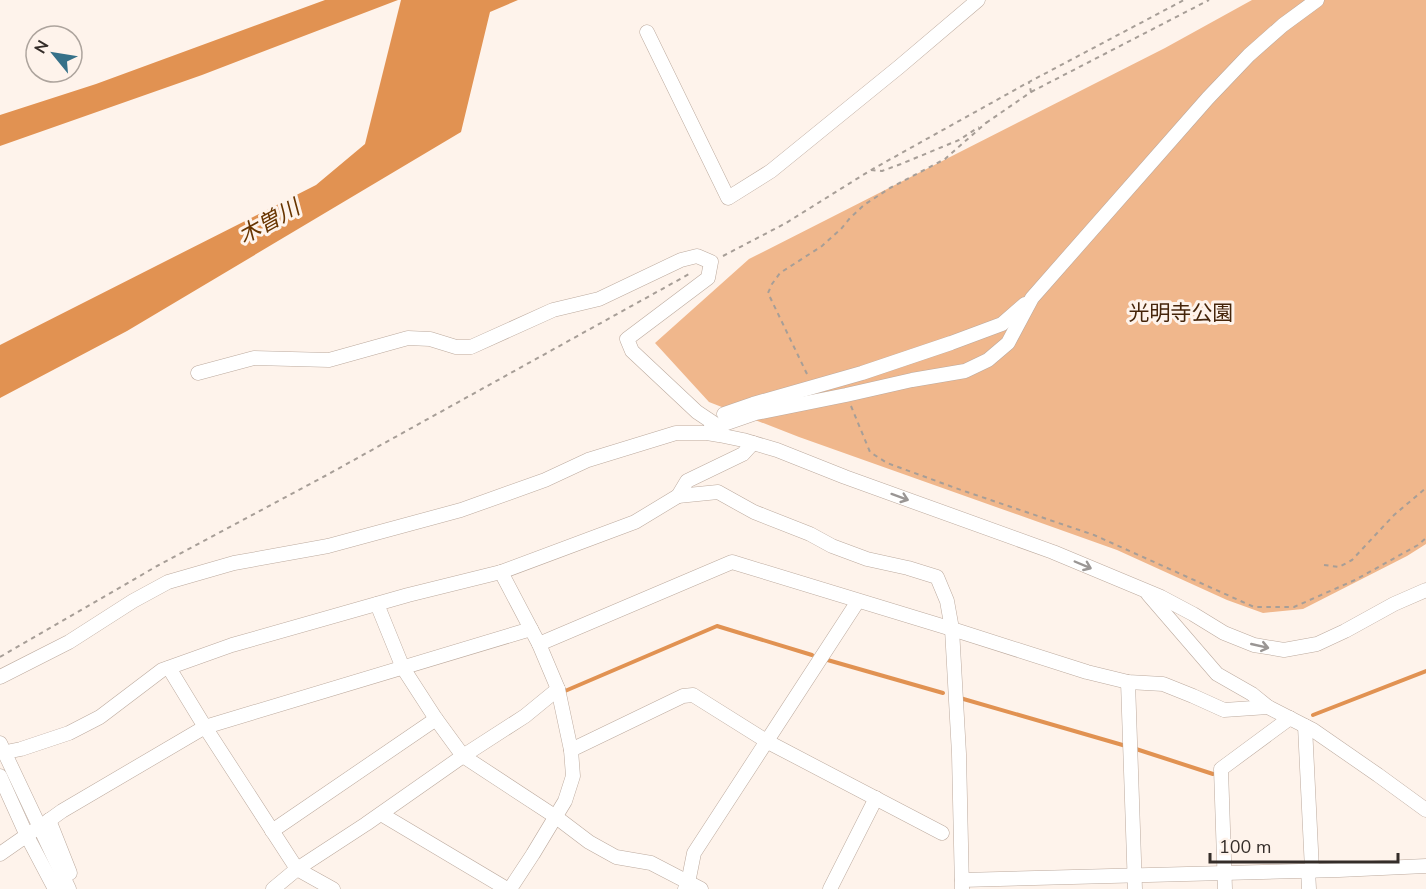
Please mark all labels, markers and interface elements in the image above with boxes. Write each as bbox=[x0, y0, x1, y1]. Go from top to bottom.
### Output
north arrow bbox=[24, 24, 84, 84]
text: N bbox=[29, 36, 54, 58]
water label: 木曽川 bbox=[233, 192, 307, 251]
park label: 光明寺公園 bbox=[1129, 299, 1234, 327]
one-way arrow bbox=[891, 492, 909, 503]
one-way arrow bbox=[1074, 559, 1092, 571]
one-way arrow bbox=[1250, 640, 1269, 652]
scale bar bbox=[1210, 826, 1398, 864]
text: 100 m bbox=[1219, 835, 1271, 859]

